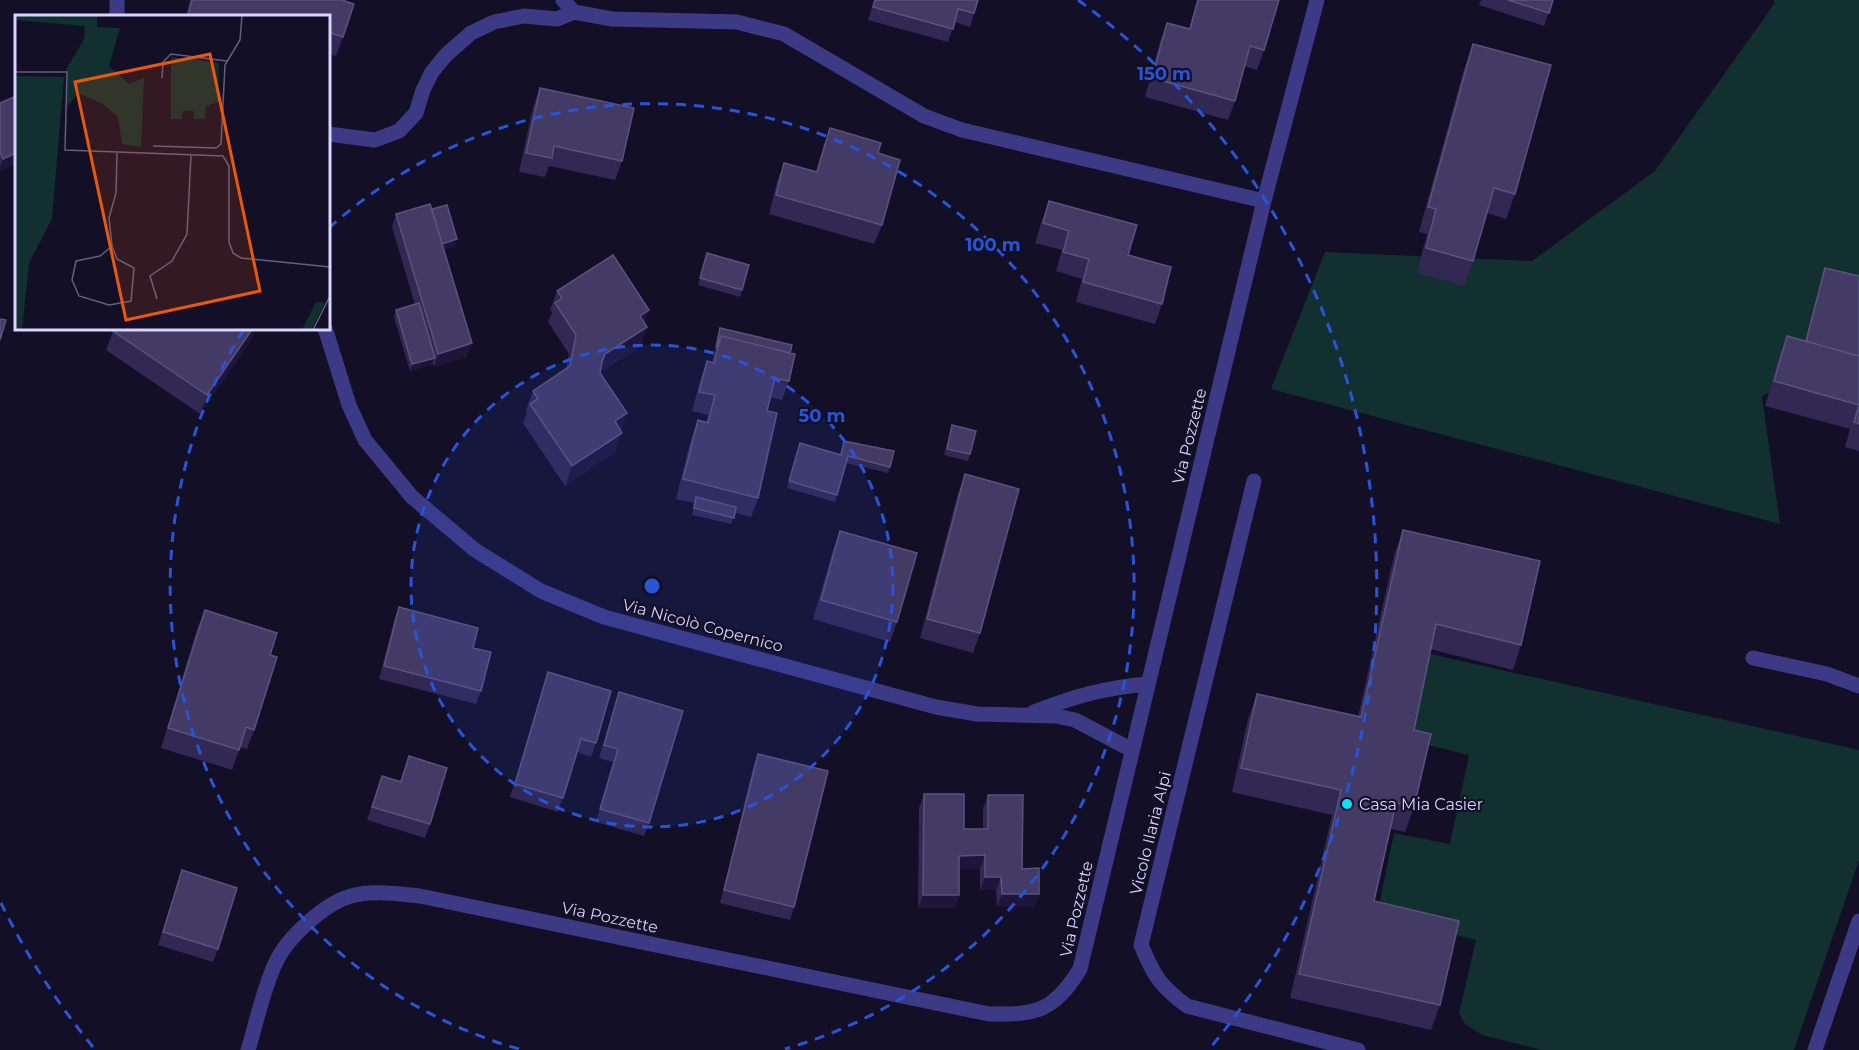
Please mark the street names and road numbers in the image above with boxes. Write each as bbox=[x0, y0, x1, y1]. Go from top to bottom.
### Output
street label: Via Pozzette bbox=[1168, 386, 1211, 486]
street label: Via Nicolò Copernico bbox=[621, 595, 785, 656]
street label: Vicolo Ilaria Alpi bbox=[1126, 770, 1175, 897]
street label: Via Pozzette bbox=[1056, 859, 1097, 959]
street label: Via Pozzette bbox=[560, 898, 660, 937]

